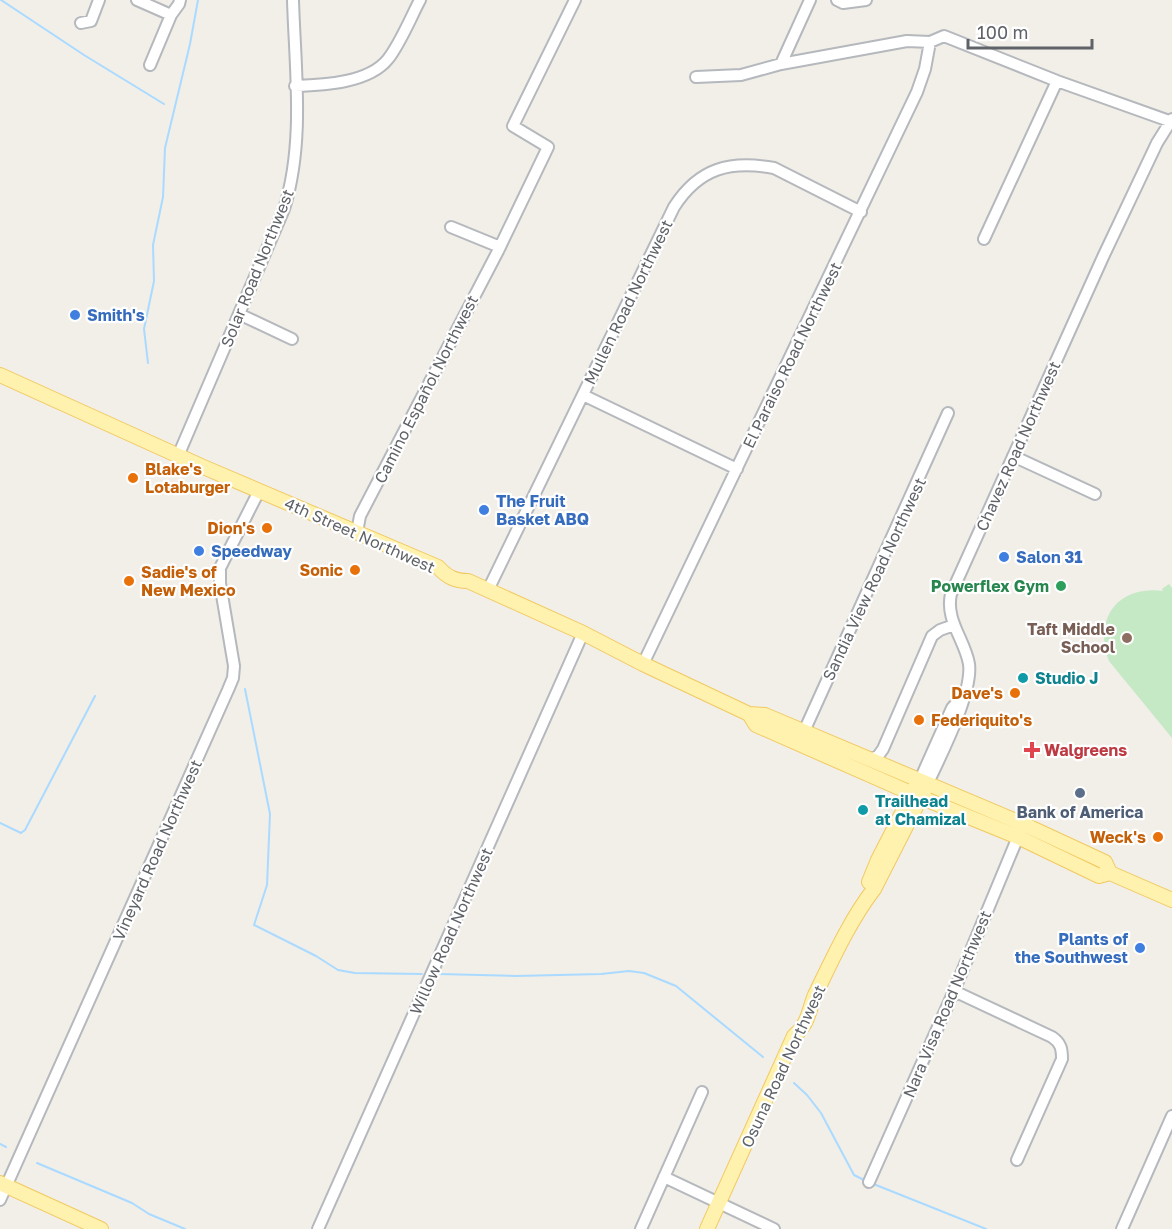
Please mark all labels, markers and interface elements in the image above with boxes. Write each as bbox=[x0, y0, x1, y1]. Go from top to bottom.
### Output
scale bar bbox=[968, 12, 1092, 50]
text: 100 m bbox=[977, 21, 1028, 43]
street label: Solar Road Northwest bbox=[216, 186, 298, 350]
street label: Mullen Road Northwest bbox=[579, 216, 677, 388]
street label: El Paraiso Road Northwest bbox=[738, 259, 846, 451]
street label: Camino Español Northwest bbox=[370, 291, 482, 487]
place label: Smith's bbox=[87, 305, 145, 325]
marker: Smith's bbox=[68, 308, 82, 322]
street label: Chavez Road Northwest bbox=[971, 358, 1065, 534]
place label: Blake's Lotaburger bbox=[145, 459, 230, 497]
marker: Blake's Lotaburger bbox=[126, 471, 140, 485]
street label: Sandia View Road Northwest bbox=[818, 474, 930, 684]
place label: The Fruit Basket ABQ bbox=[496, 491, 589, 529]
street label: 4th Street Northwest bbox=[282, 493, 438, 577]
marker: The Fruit Basket ABQ bbox=[477, 503, 491, 517]
place label: Dion's bbox=[207, 518, 255, 538]
marker: Dion's bbox=[260, 521, 274, 535]
place label: Speedway bbox=[211, 541, 292, 561]
marker: Speedway bbox=[192, 544, 206, 558]
place label: Salon 31 bbox=[1016, 547, 1083, 567]
marker: Salon 31 bbox=[997, 550, 1011, 564]
place label: Sonic bbox=[299, 560, 343, 580]
place label: Sadie's of New Mexico bbox=[141, 562, 236, 600]
marker: Sonic bbox=[348, 563, 362, 577]
marker: Sadie's of New Mexico bbox=[122, 574, 136, 588]
place label: Powerflex Gym bbox=[931, 576, 1049, 596]
marker: Powerflex Gym bbox=[1054, 579, 1068, 593]
place label: Taft Middle School bbox=[1027, 619, 1116, 657]
marker: Taft Middle School bbox=[1120, 631, 1134, 645]
place label: Studio J bbox=[1035, 668, 1098, 688]
marker: Studio J bbox=[1016, 671, 1030, 685]
place label: Dave's bbox=[951, 683, 1003, 703]
marker: Dave's bbox=[1008, 686, 1022, 700]
place label: Federiquito's bbox=[931, 710, 1032, 730]
marker: Federiquito's bbox=[912, 713, 926, 727]
place label: Walgreens bbox=[1044, 740, 1127, 760]
marker: Walgreens bbox=[1025, 743, 1039, 757]
street label: Vineyard Road Northwest bbox=[108, 756, 206, 944]
marker: Bank of America bbox=[1073, 786, 1087, 800]
place label: Trailhead at Chamizal bbox=[875, 791, 967, 829]
place label: Bank of America bbox=[1017, 802, 1143, 822]
marker: Trailhead at Chamizal bbox=[856, 803, 870, 817]
place label: Weck's bbox=[1090, 827, 1146, 847]
marker: Weck's bbox=[1151, 830, 1165, 844]
street label: Willow Road Northwest bbox=[405, 844, 497, 1018]
street label: Nara Visa Road Northwest bbox=[898, 907, 996, 1101]
place label: Plants of the Southwest bbox=[1015, 929, 1128, 967]
marker: Plants of the Southwest bbox=[1133, 941, 1147, 955]
street label: Osuna Road Northwest bbox=[736, 981, 830, 1151]

